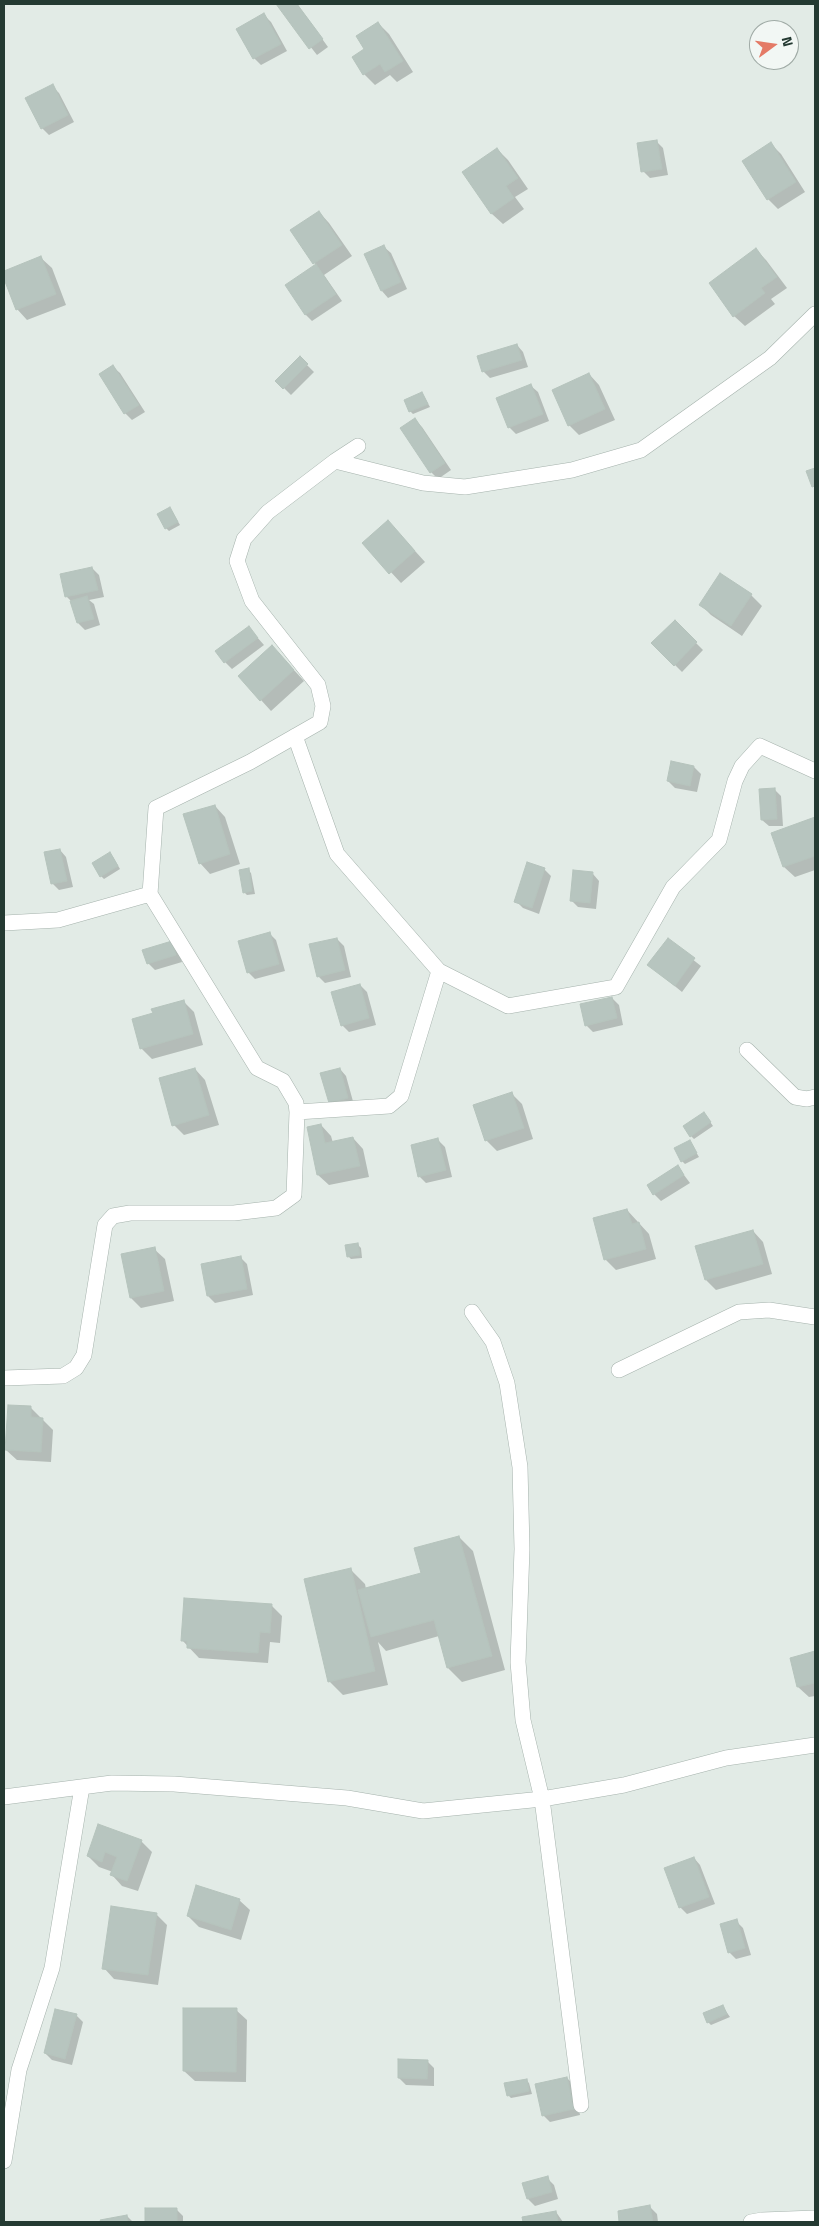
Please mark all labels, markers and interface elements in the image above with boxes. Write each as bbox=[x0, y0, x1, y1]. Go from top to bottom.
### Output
north arrow bbox=[749, 20, 799, 70]
text: N bbox=[777, 34, 799, 49]

